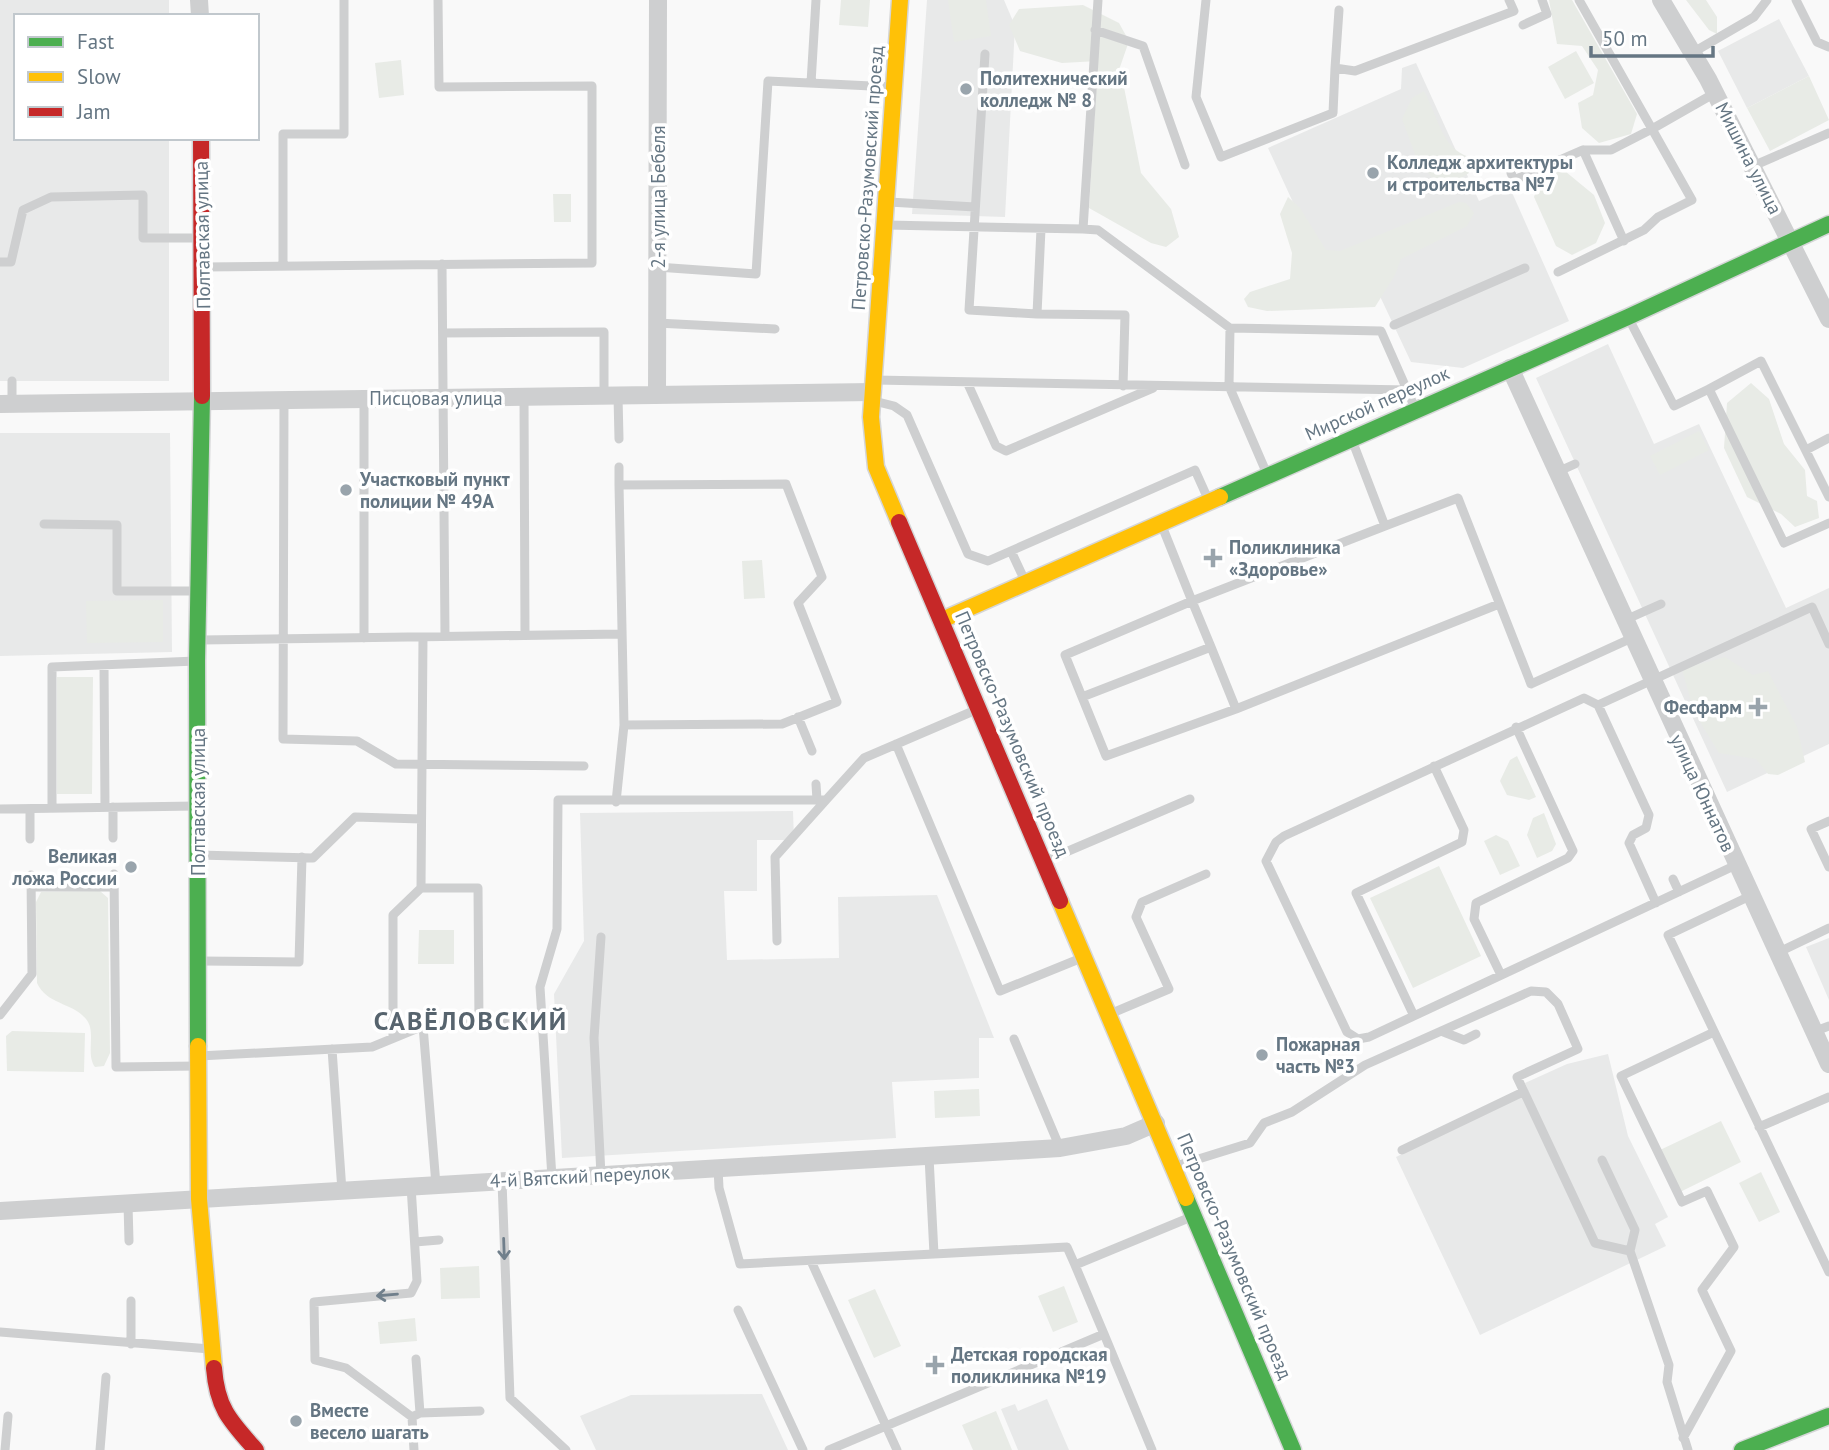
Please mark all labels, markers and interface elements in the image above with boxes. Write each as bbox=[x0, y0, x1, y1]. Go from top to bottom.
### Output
legend bbox=[14, 14, 259, 140]
scale bar bbox=[1591, 14, 1714, 58]
text: 50 m bbox=[1602, 25, 1648, 52]
text: Fast bbox=[77, 28, 114, 55]
street label: Петровско-Разумовский проезд bbox=[846, 45, 888, 311]
text: Slow bbox=[77, 63, 121, 90]
place label: Политехнический колледж № 8 bbox=[980, 66, 1128, 112]
marker: Политехнический колледж № 8 bbox=[958, 81, 974, 97]
text: Jam bbox=[76, 98, 111, 125]
street label: Мишина улица bbox=[1710, 98, 1788, 218]
street label: 2-я улица Бебеля bbox=[646, 126, 670, 268]
place label: Колледж архитектуры и строительства №7 bbox=[1387, 150, 1573, 196]
street label: Полтавская улица bbox=[189, 161, 215, 309]
marker: Колледж архитектуры и строительства №7 bbox=[1365, 165, 1381, 181]
street label: Мирской переулок bbox=[1301, 360, 1453, 446]
street label: Писцовая улица bbox=[369, 386, 503, 410]
place label: Участковый пункт полиции № 49А bbox=[359, 467, 510, 513]
marker: Участковый пункт полиции № 49А bbox=[338, 482, 354, 498]
place label: Поликлиника «Здоровье» bbox=[1229, 535, 1341, 581]
marker: Поликлиника «Здоровье» bbox=[1203, 548, 1223, 568]
street label: Петровско-Разумовский проезд bbox=[950, 607, 1076, 861]
place label: Фесфарм bbox=[1664, 695, 1742, 719]
marker: Фесфарм bbox=[1748, 697, 1768, 717]
street label: Полтавская улица bbox=[186, 728, 210, 876]
street label: улица Юннатов bbox=[1665, 730, 1741, 856]
place label: Великая ложа России bbox=[11, 844, 117, 890]
marker: Великая ложа России bbox=[123, 859, 139, 875]
district label: САВЁЛОВСКИЙ bbox=[374, 1004, 568, 1037]
place label: Пожарная часть №3 bbox=[1276, 1032, 1360, 1078]
marker: Пожарная часть №3 bbox=[1254, 1047, 1270, 1063]
street label: Петровско-Разумовский проезд bbox=[1172, 1129, 1298, 1383]
street label: 4-й Вятский переулок bbox=[489, 1159, 671, 1193]
one-way arrow bbox=[497, 1237, 510, 1260]
one-way arrow bbox=[376, 1289, 399, 1302]
place label: Детская городская поликлиника №19 bbox=[951, 1342, 1108, 1388]
marker: Детская городская поликлиника №19 bbox=[925, 1355, 945, 1375]
place label: Вместе весело шагать bbox=[310, 1398, 429, 1444]
marker: Вместе весело шагать bbox=[288, 1413, 304, 1429]

